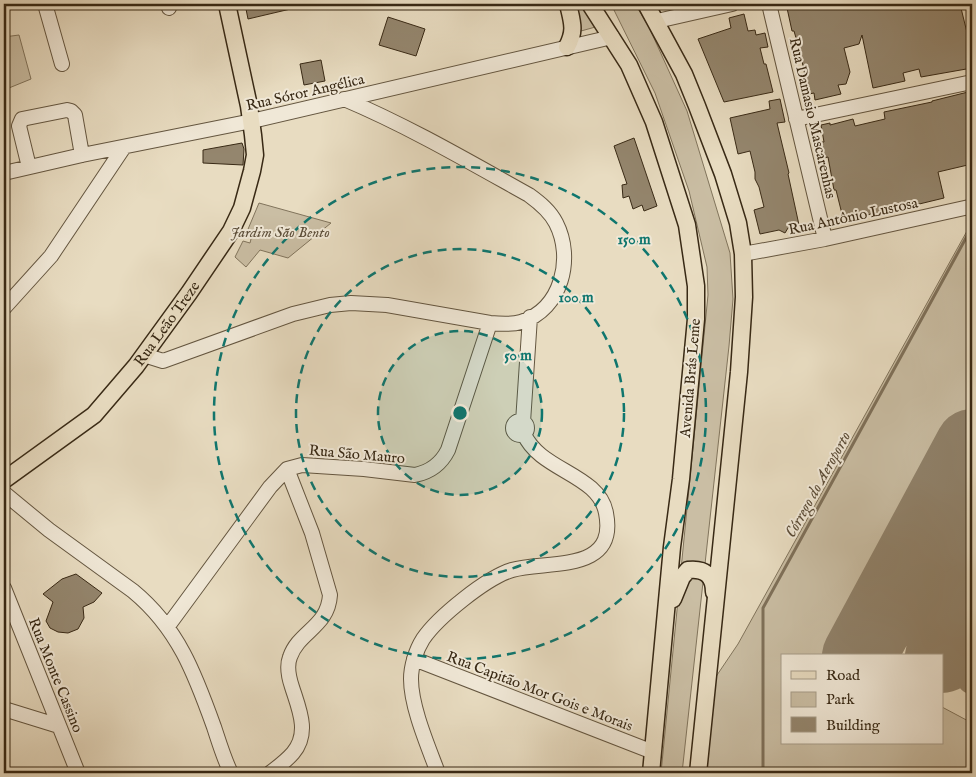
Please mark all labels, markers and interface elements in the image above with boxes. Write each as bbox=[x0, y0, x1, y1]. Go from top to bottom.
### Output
street label: Rua Damasio Mascarenhas bbox=[785, 36, 840, 201]
street label: Rua Sóror Angélica bbox=[244, 69, 367, 115]
street label: Rua Antônio Lustosa bbox=[787, 193, 920, 240]
park label: Jardim São Bento bbox=[230, 223, 330, 242]
text: 150 m bbox=[617, 230, 651, 249]
street label: Rua Leão Treze bbox=[130, 278, 204, 370]
text: 100 m bbox=[558, 288, 594, 307]
street label: Avenida Brás Leme bbox=[676, 318, 705, 439]
text: 50 m bbox=[504, 346, 532, 365]
centre of rings bbox=[451, 404, 469, 422]
water label: Córrego do Aeroporto bbox=[781, 428, 856, 542]
street label: Rua São Mauro bbox=[308, 441, 406, 468]
street label: Rua Monte Cassino bbox=[24, 615, 87, 735]
street label: Rua Capitão Mor Gois e Morais bbox=[444, 647, 636, 736]
legend bbox=[781, 654, 944, 744]
text: Road bbox=[826, 666, 861, 685]
text: Park bbox=[826, 690, 856, 709]
text: Building bbox=[826, 716, 881, 735]

